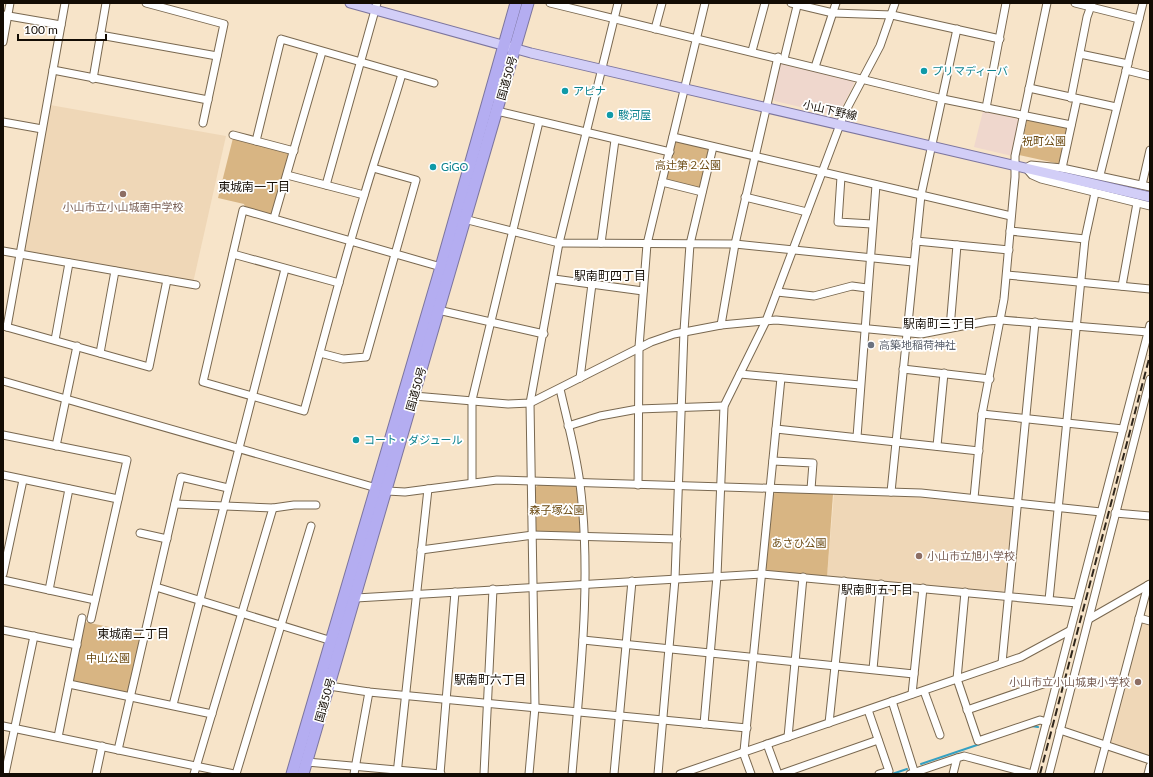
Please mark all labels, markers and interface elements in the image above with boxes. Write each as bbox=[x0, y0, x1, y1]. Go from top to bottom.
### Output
scale bar bbox=[18, 16, 106, 42]
text: 100 m bbox=[24, 22, 58, 37]
street label: 国道50号 bbox=[494, 54, 519, 102]
place label: プリマディーバ bbox=[932, 64, 1008, 77]
marker: プリマディーバ bbox=[919, 66, 929, 76]
place label: アピナ bbox=[573, 84, 606, 97]
marker: アピナ bbox=[560, 86, 570, 96]
street label: 小山下野線 bbox=[802, 97, 858, 122]
place label: 駿河屋 bbox=[618, 108, 651, 121]
marker: 駿河屋 bbox=[605, 110, 615, 120]
park label: 祝町公園 bbox=[1022, 134, 1066, 147]
park label: 高辻第２公園 bbox=[655, 158, 721, 171]
place label: GiGO bbox=[441, 160, 469, 173]
marker: GiGO bbox=[428, 162, 438, 172]
district label: 東城南一丁目 bbox=[218, 179, 290, 194]
marker: 小山市立小山城南中学校 bbox=[118, 189, 128, 199]
place label: 小山市立小山城南中学校 bbox=[63, 200, 184, 213]
district label: 駅南町四丁目 bbox=[574, 268, 646, 283]
district label: 駅南町三丁目 bbox=[903, 316, 975, 331]
place label: 高築地稲荷神社 bbox=[879, 338, 956, 351]
marker: 高築地稲荷神社 bbox=[866, 340, 876, 350]
street label: 国道50号 bbox=[403, 365, 428, 413]
place label: コート・ダジュール bbox=[364, 433, 462, 446]
marker: コート・ダジュール bbox=[351, 435, 361, 445]
park label: 森子塚公園 bbox=[530, 503, 585, 516]
park label: あさひ公園 bbox=[772, 536, 827, 549]
place label: 小山市立旭小学校 bbox=[927, 549, 1015, 562]
marker: 小山市立旭小学校 bbox=[914, 551, 924, 561]
district label: 駅南町五丁目 bbox=[841, 582, 913, 597]
district label: 東城南二丁目 bbox=[97, 626, 169, 641]
park label: 中山公園 bbox=[86, 651, 130, 664]
district label: 駅南町六丁目 bbox=[454, 672, 526, 687]
place label: 小山市立小山城東小学校 bbox=[1009, 675, 1130, 688]
street label: 国道50号 bbox=[312, 676, 337, 724]
marker: 小山市立小山城東小学校 bbox=[1133, 677, 1143, 687]

